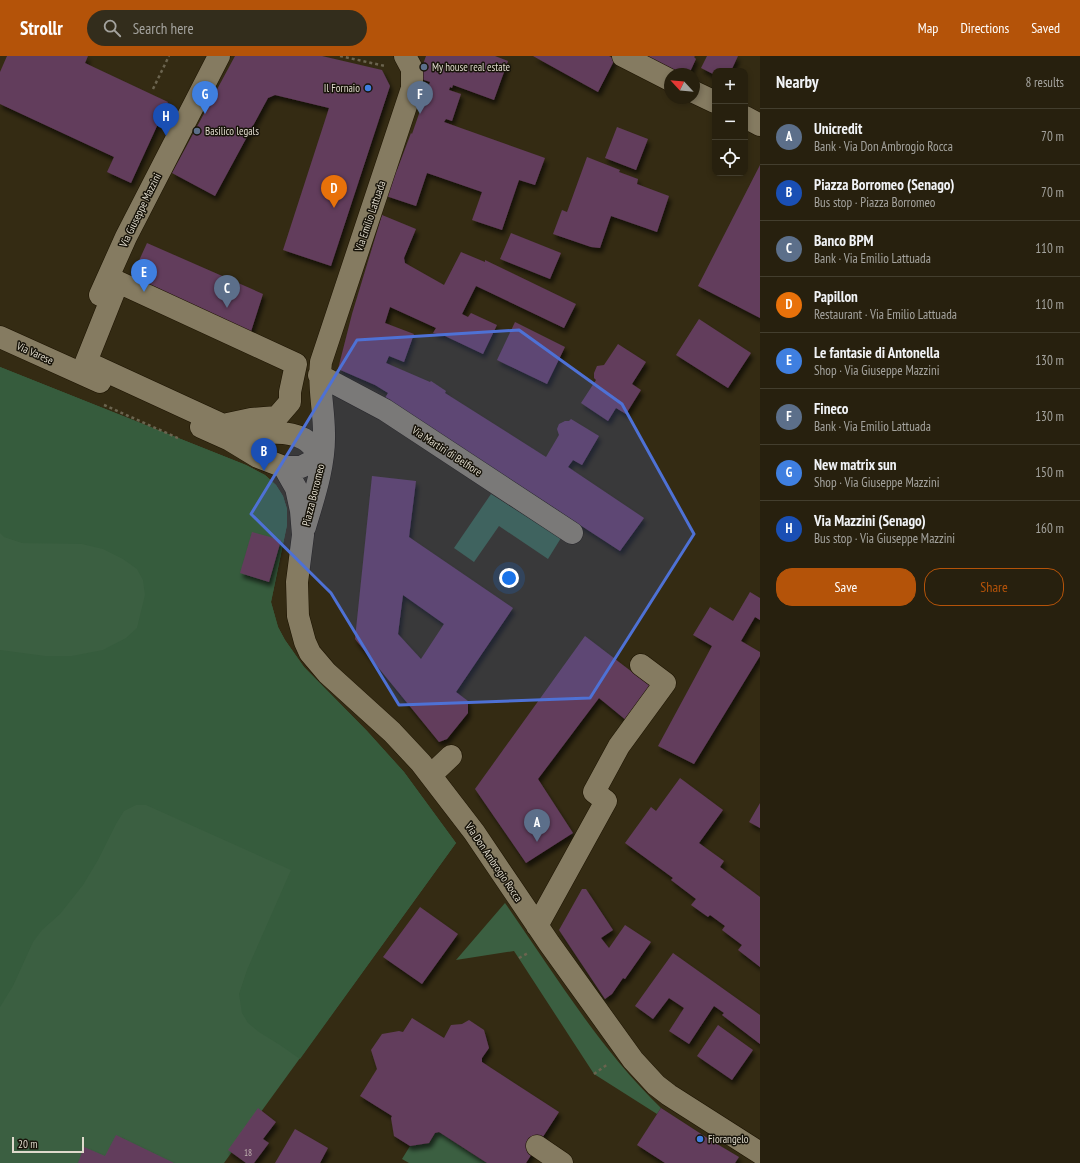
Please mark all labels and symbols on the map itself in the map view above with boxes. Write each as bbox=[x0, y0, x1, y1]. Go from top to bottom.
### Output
place label: My house real estate bbox=[432, 60, 511, 74]
marker: My house real estate bbox=[419, 62, 429, 72]
north arrow bbox=[664, 68, 700, 104]
pin: G bbox=[192, 81, 218, 114]
place label: Il Fornaio bbox=[324, 81, 360, 95]
pin: F bbox=[407, 81, 433, 114]
marker: Il Fornaio bbox=[363, 83, 373, 93]
pin: H bbox=[153, 103, 179, 136]
place label: Basilico legals bbox=[205, 124, 259, 138]
marker: Basilico legals bbox=[192, 126, 202, 136]
street label: Via Giuseppe Mazzini bbox=[116, 171, 164, 250]
pin: D bbox=[321, 175, 347, 208]
street label: Via Emilio Lattuada bbox=[351, 179, 389, 254]
pin: E bbox=[131, 259, 157, 292]
pin: C bbox=[214, 275, 240, 308]
street label: Via Varese bbox=[14, 338, 56, 367]
street label: Via Martiri di Belfiore bbox=[408, 423, 485, 479]
pin: B bbox=[251, 438, 277, 471]
street label: Piazza Borromeo bbox=[299, 462, 328, 527]
your location bbox=[499, 568, 519, 588]
pin: A bbox=[524, 809, 550, 842]
street label: Via Don Ambrogio Rocca bbox=[462, 819, 526, 904]
place label: Fiorangelo bbox=[708, 1132, 749, 1146]
marker: Fiorangelo bbox=[695, 1134, 705, 1144]
scale bar bbox=[12, 1135, 84, 1154]
house number: 18 bbox=[244, 1147, 252, 1158]

